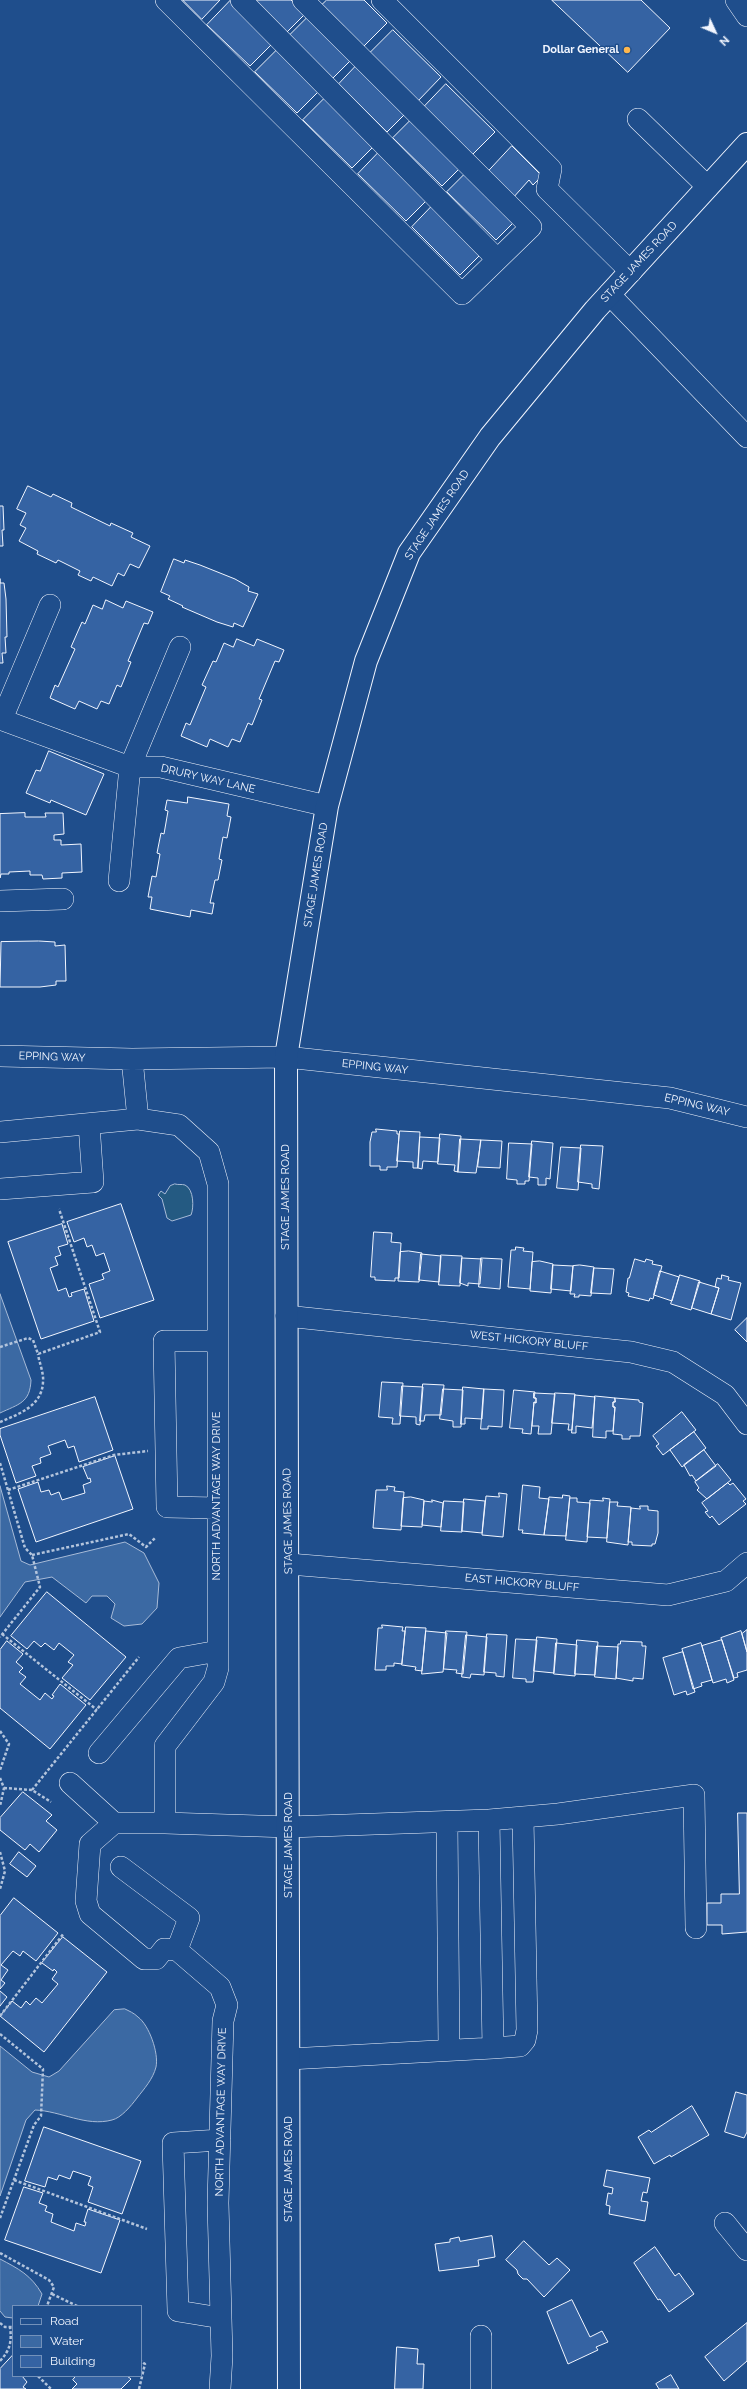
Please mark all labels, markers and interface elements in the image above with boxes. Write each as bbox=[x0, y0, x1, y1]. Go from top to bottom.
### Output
north arrow bbox=[695, 12, 735, 52]
text: N bbox=[716, 33, 732, 48]
place label: Dollar General bbox=[542, 43, 619, 57]
marker: Dollar General bbox=[622, 45, 632, 55]
street label: STAGE JAMES ROAD bbox=[598, 219, 680, 305]
street label: STAGE JAMES ROAD bbox=[402, 467, 472, 563]
street label: DRURY WAY LANE bbox=[159, 762, 257, 796]
street label: STAGE JAMES ROAD bbox=[301, 822, 331, 928]
street label: EPPING WAY bbox=[18, 1049, 86, 1065]
street label: EPPING WAY bbox=[341, 1057, 409, 1077]
street label: EPPING WAY bbox=[663, 1091, 731, 1119]
street label: STAGE JAMES ROAD bbox=[279, 1144, 293, 1250]
street label: WEST HICKORY BLUFF bbox=[469, 1328, 589, 1354]
street label: NORTH ADVANTAGE WAY DRIVE bbox=[210, 1411, 224, 1581]
street label: STAGE JAMES ROAD bbox=[280, 1468, 296, 1574]
street label: EAST HICKORY BLUFF bbox=[464, 1571, 580, 1595]
street label: STAGE JAMES ROAD bbox=[282, 1792, 296, 1898]
street label: NORTH ADVANTAGE WAY DRIVE bbox=[213, 2027, 229, 2197]
street label: STAGE JAMES ROAD bbox=[282, 2116, 296, 2222]
legend bbox=[12, 2305, 142, 2377]
text: Road bbox=[50, 2314, 79, 2328]
text: Water bbox=[50, 2334, 84, 2348]
text: Building bbox=[50, 2354, 96, 2368]

